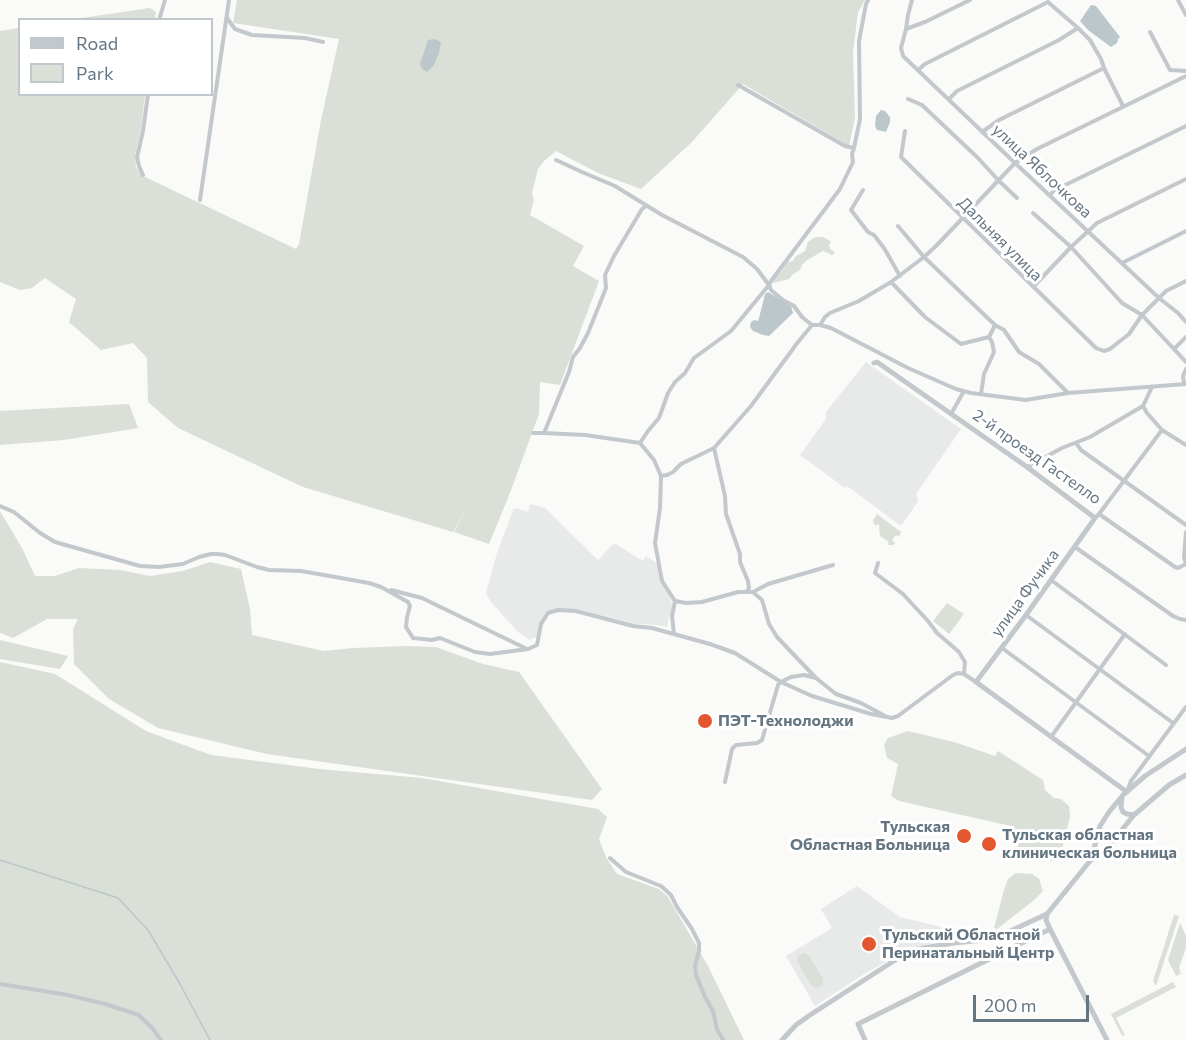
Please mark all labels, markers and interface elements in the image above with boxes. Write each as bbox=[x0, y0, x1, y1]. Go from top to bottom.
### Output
legend bbox=[18, 18, 213, 96]
text: Road bbox=[76, 32, 118, 54]
text: Park bbox=[76, 62, 114, 84]
street label: улица Яблочкова bbox=[988, 120, 1096, 222]
street label: Дальняя улица bbox=[954, 193, 1046, 285]
street label: 2-й проезд Гастелло bbox=[969, 405, 1105, 509]
street label: улица Фучика bbox=[987, 546, 1063, 640]
place label: ПЭТ-Технолоджи bbox=[718, 711, 854, 731]
marker: ПЭТ-Технолоджи bbox=[696, 712, 714, 730]
place label: Тульская Областная Больница bbox=[790, 817, 950, 855]
place label: Тульская областная клиническая больница bbox=[1002, 825, 1177, 863]
marker: Тульская Областная Больница bbox=[955, 827, 973, 845]
marker: Тульская областная клиническая больница bbox=[980, 835, 998, 853]
place label: Тульский Областной Перинатальный Центр bbox=[882, 925, 1054, 963]
marker: Тульский Областной Перинатальный Центр bbox=[860, 935, 878, 953]
scale bar bbox=[976, 983, 1092, 1021]
text: 200 m bbox=[984, 994, 1037, 1016]

